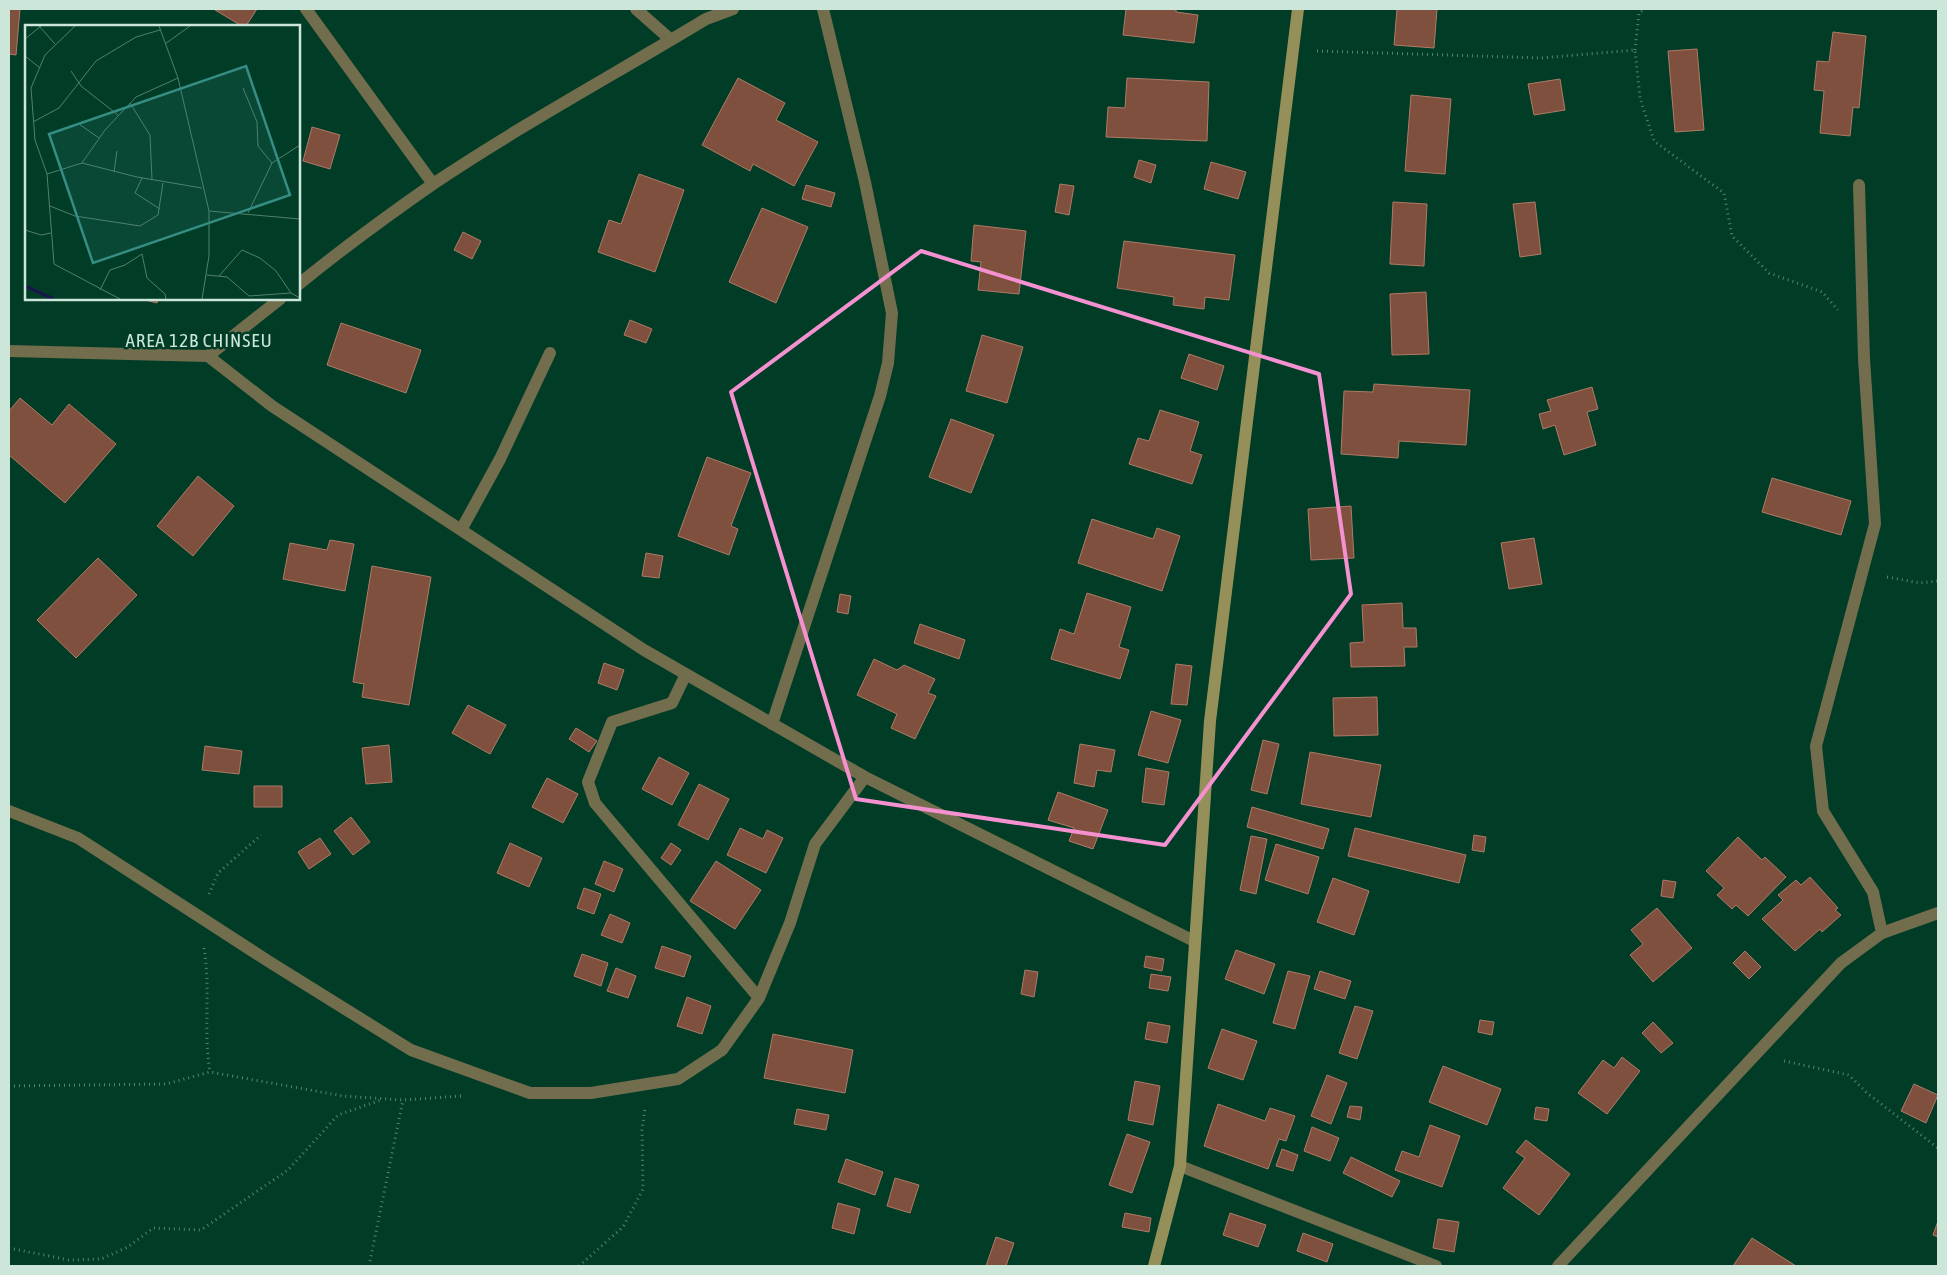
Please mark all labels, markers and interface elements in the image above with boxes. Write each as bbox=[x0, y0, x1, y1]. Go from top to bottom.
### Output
inset map bbox=[25, 25, 300, 300]
district label: AREA 12B CHINSEU bbox=[125, 329, 273, 351]

